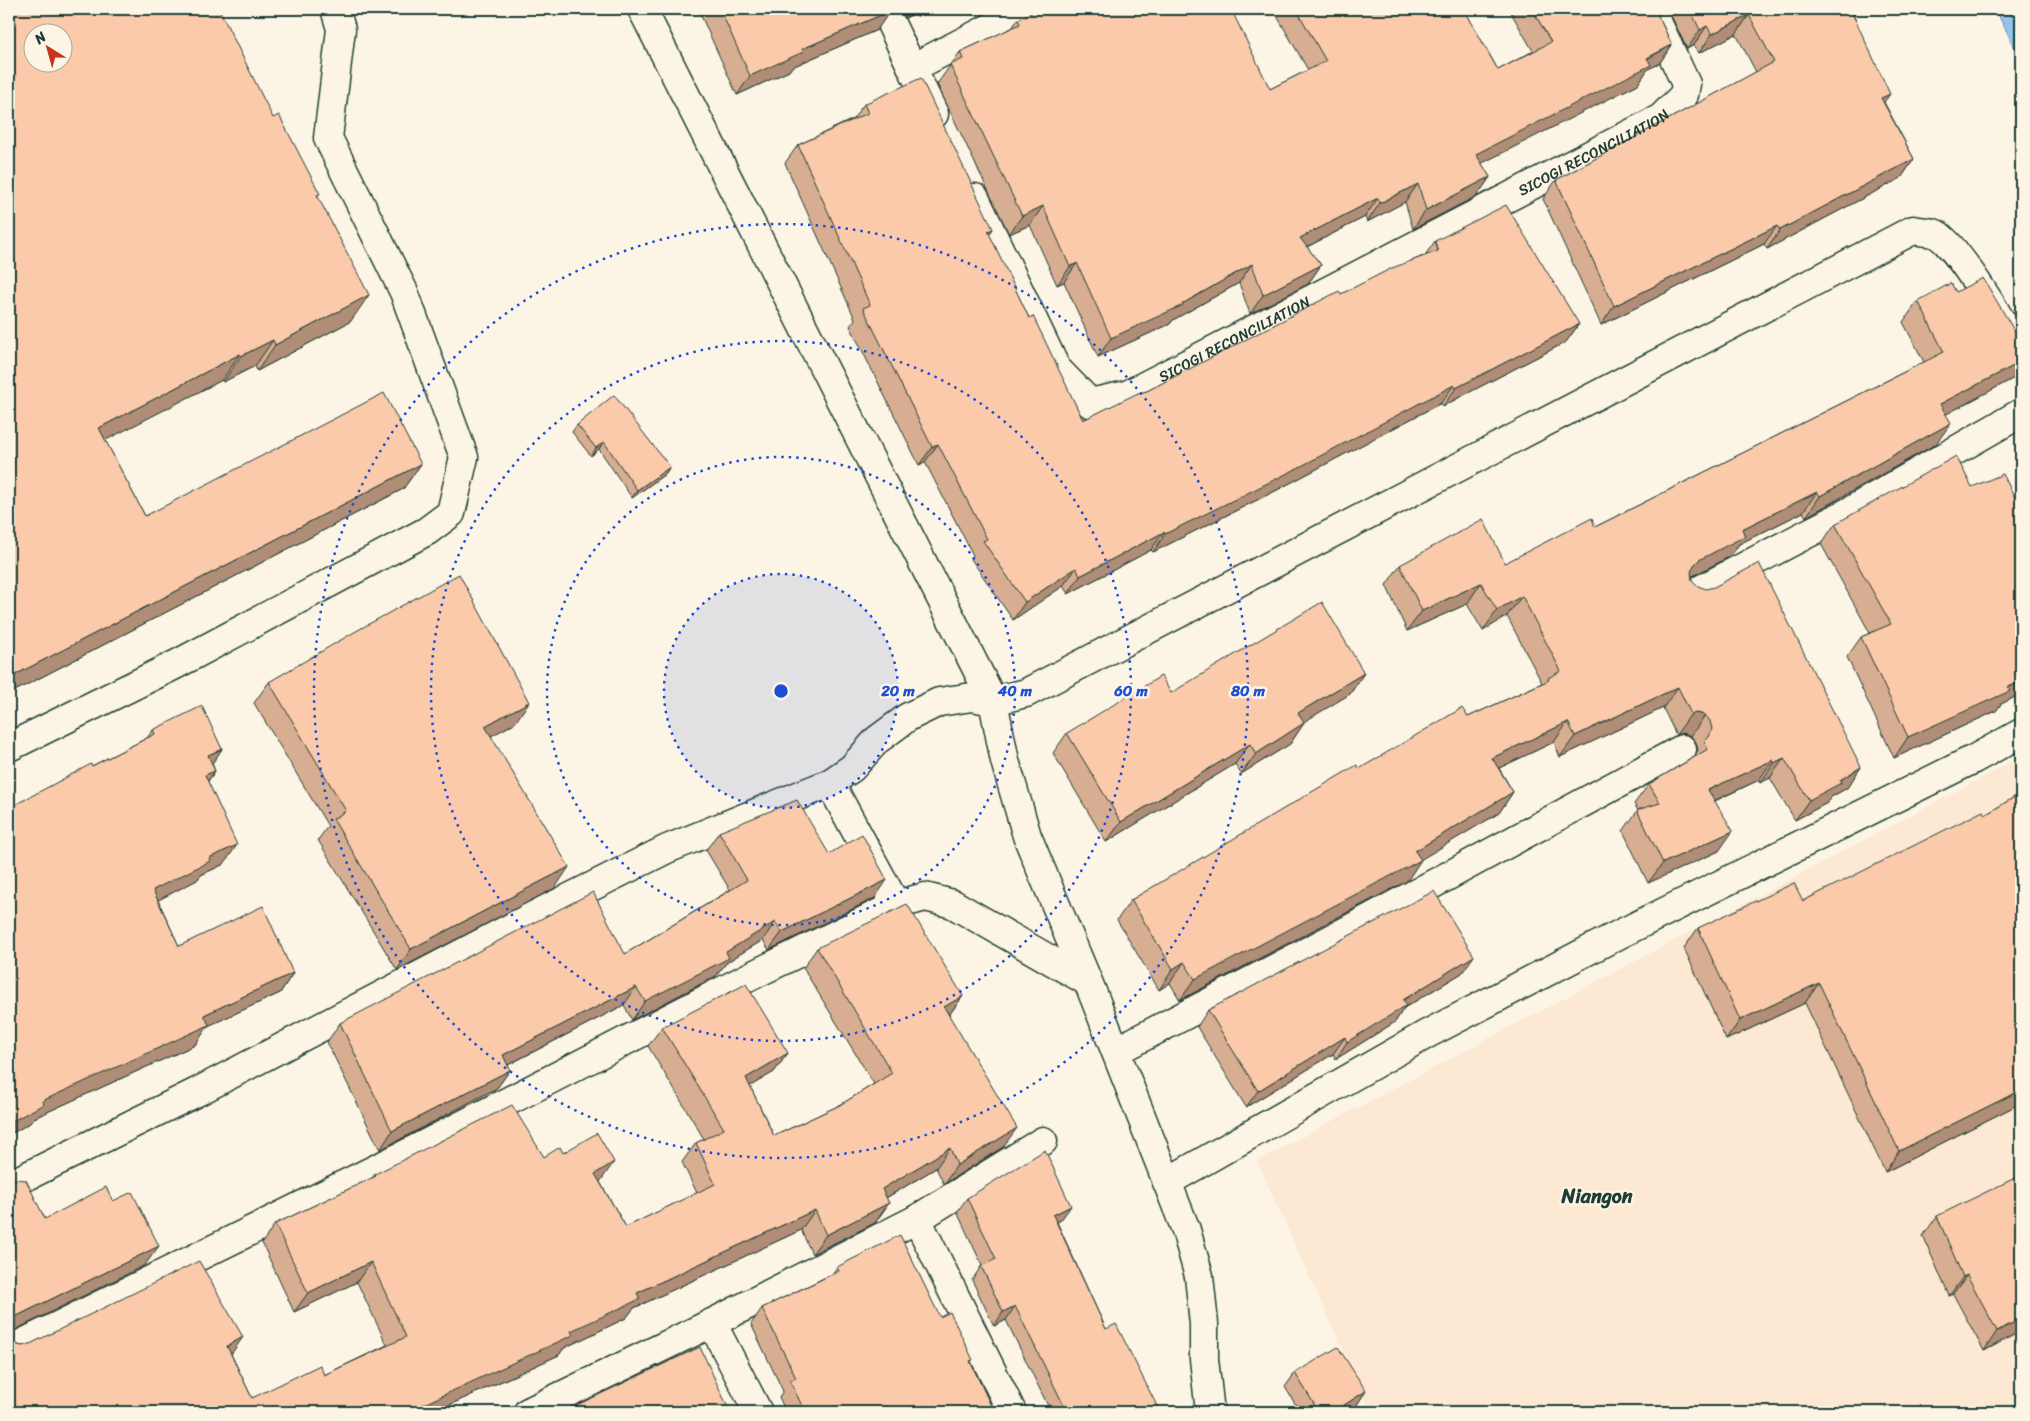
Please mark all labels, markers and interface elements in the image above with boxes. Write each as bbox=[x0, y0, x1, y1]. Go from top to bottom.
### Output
north arrow bbox=[22, 22, 72, 72]
text: N bbox=[28, 25, 52, 52]
street label: SICOGI RECONCILIATION bbox=[1513, 102, 1677, 203]
street label: SICOGI RECONCILIATION bbox=[1154, 289, 1316, 390]
text: 20 m bbox=[880, 678, 915, 704]
text: 40 m bbox=[997, 678, 1033, 704]
text: 60 m bbox=[1113, 678, 1148, 704]
text: 80 m bbox=[1230, 678, 1265, 704]
centre of rings bbox=[772, 682, 790, 700]
district label: Niangon bbox=[1560, 1179, 1633, 1214]

